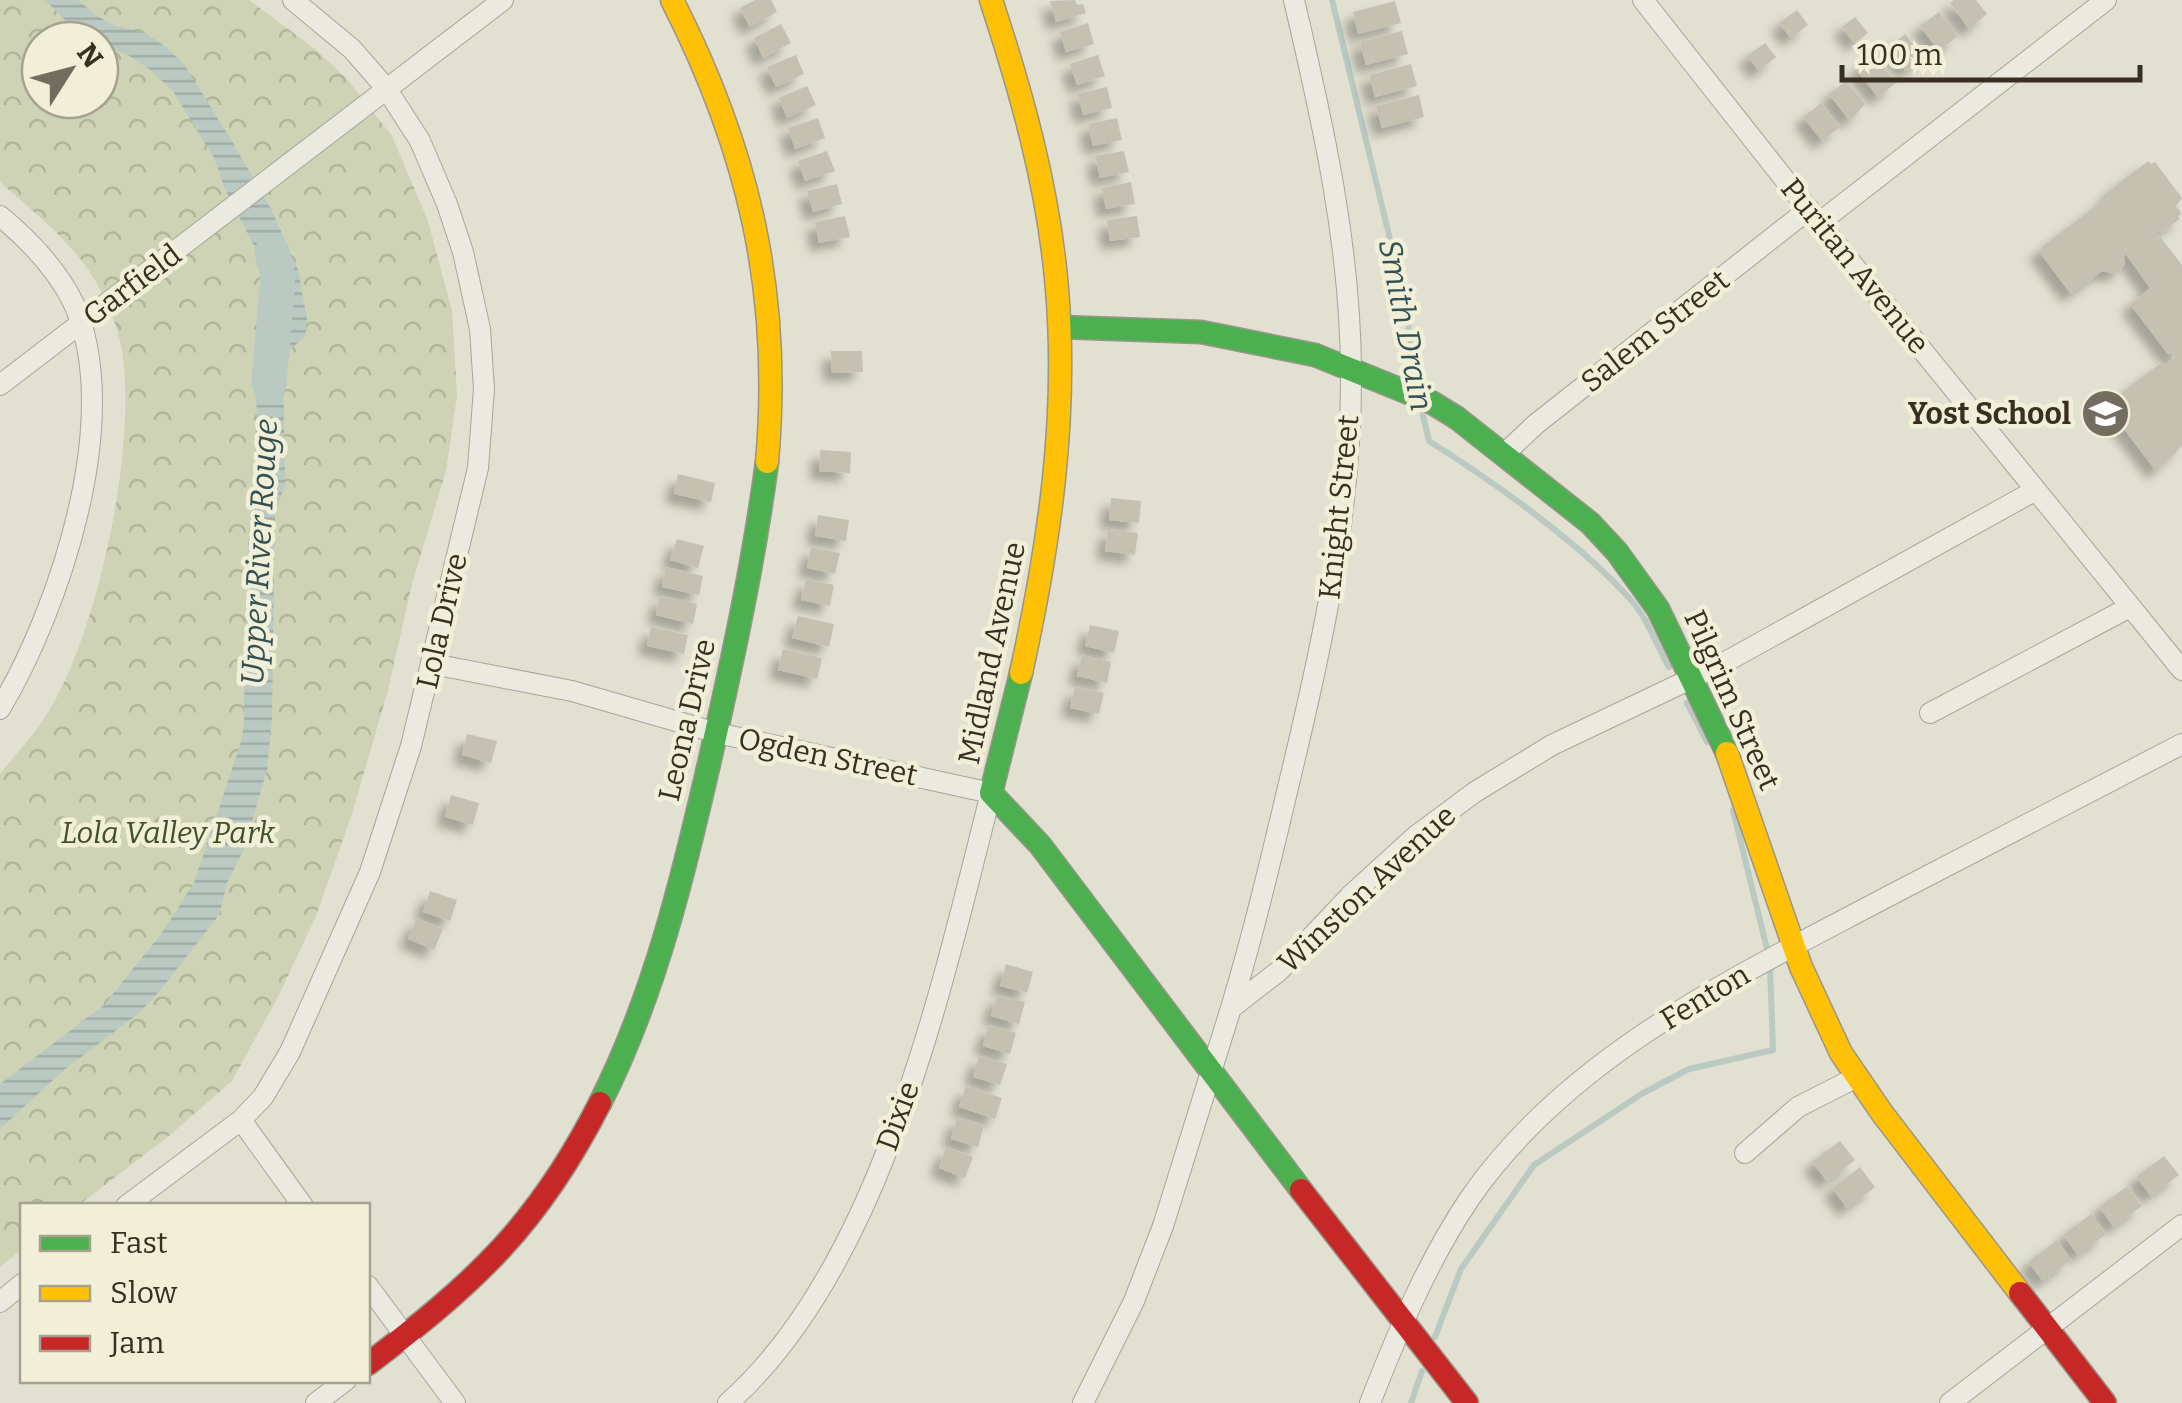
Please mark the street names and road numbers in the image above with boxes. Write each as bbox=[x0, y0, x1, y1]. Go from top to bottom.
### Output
street label: Puritan Avenue bbox=[1773, 171, 1937, 361]
street label: Garfield bbox=[76, 236, 188, 334]
street label: Salem Street bbox=[1574, 262, 1736, 400]
street label: Knight Street bbox=[1311, 413, 1367, 601]
street label: Midland Avenue bbox=[951, 539, 1033, 767]
street label: Lola Drive bbox=[409, 550, 475, 692]
street label: Pilgrim Street bbox=[1676, 605, 1788, 795]
street label: Leona Drive bbox=[651, 635, 723, 805]
street label: Ogden Street bbox=[735, 720, 921, 794]
street label: Winston Avenue bbox=[1271, 797, 1463, 981]
street label: Fenton bbox=[1654, 956, 1756, 1038]
street label: Dixie bbox=[869, 1077, 927, 1155]

